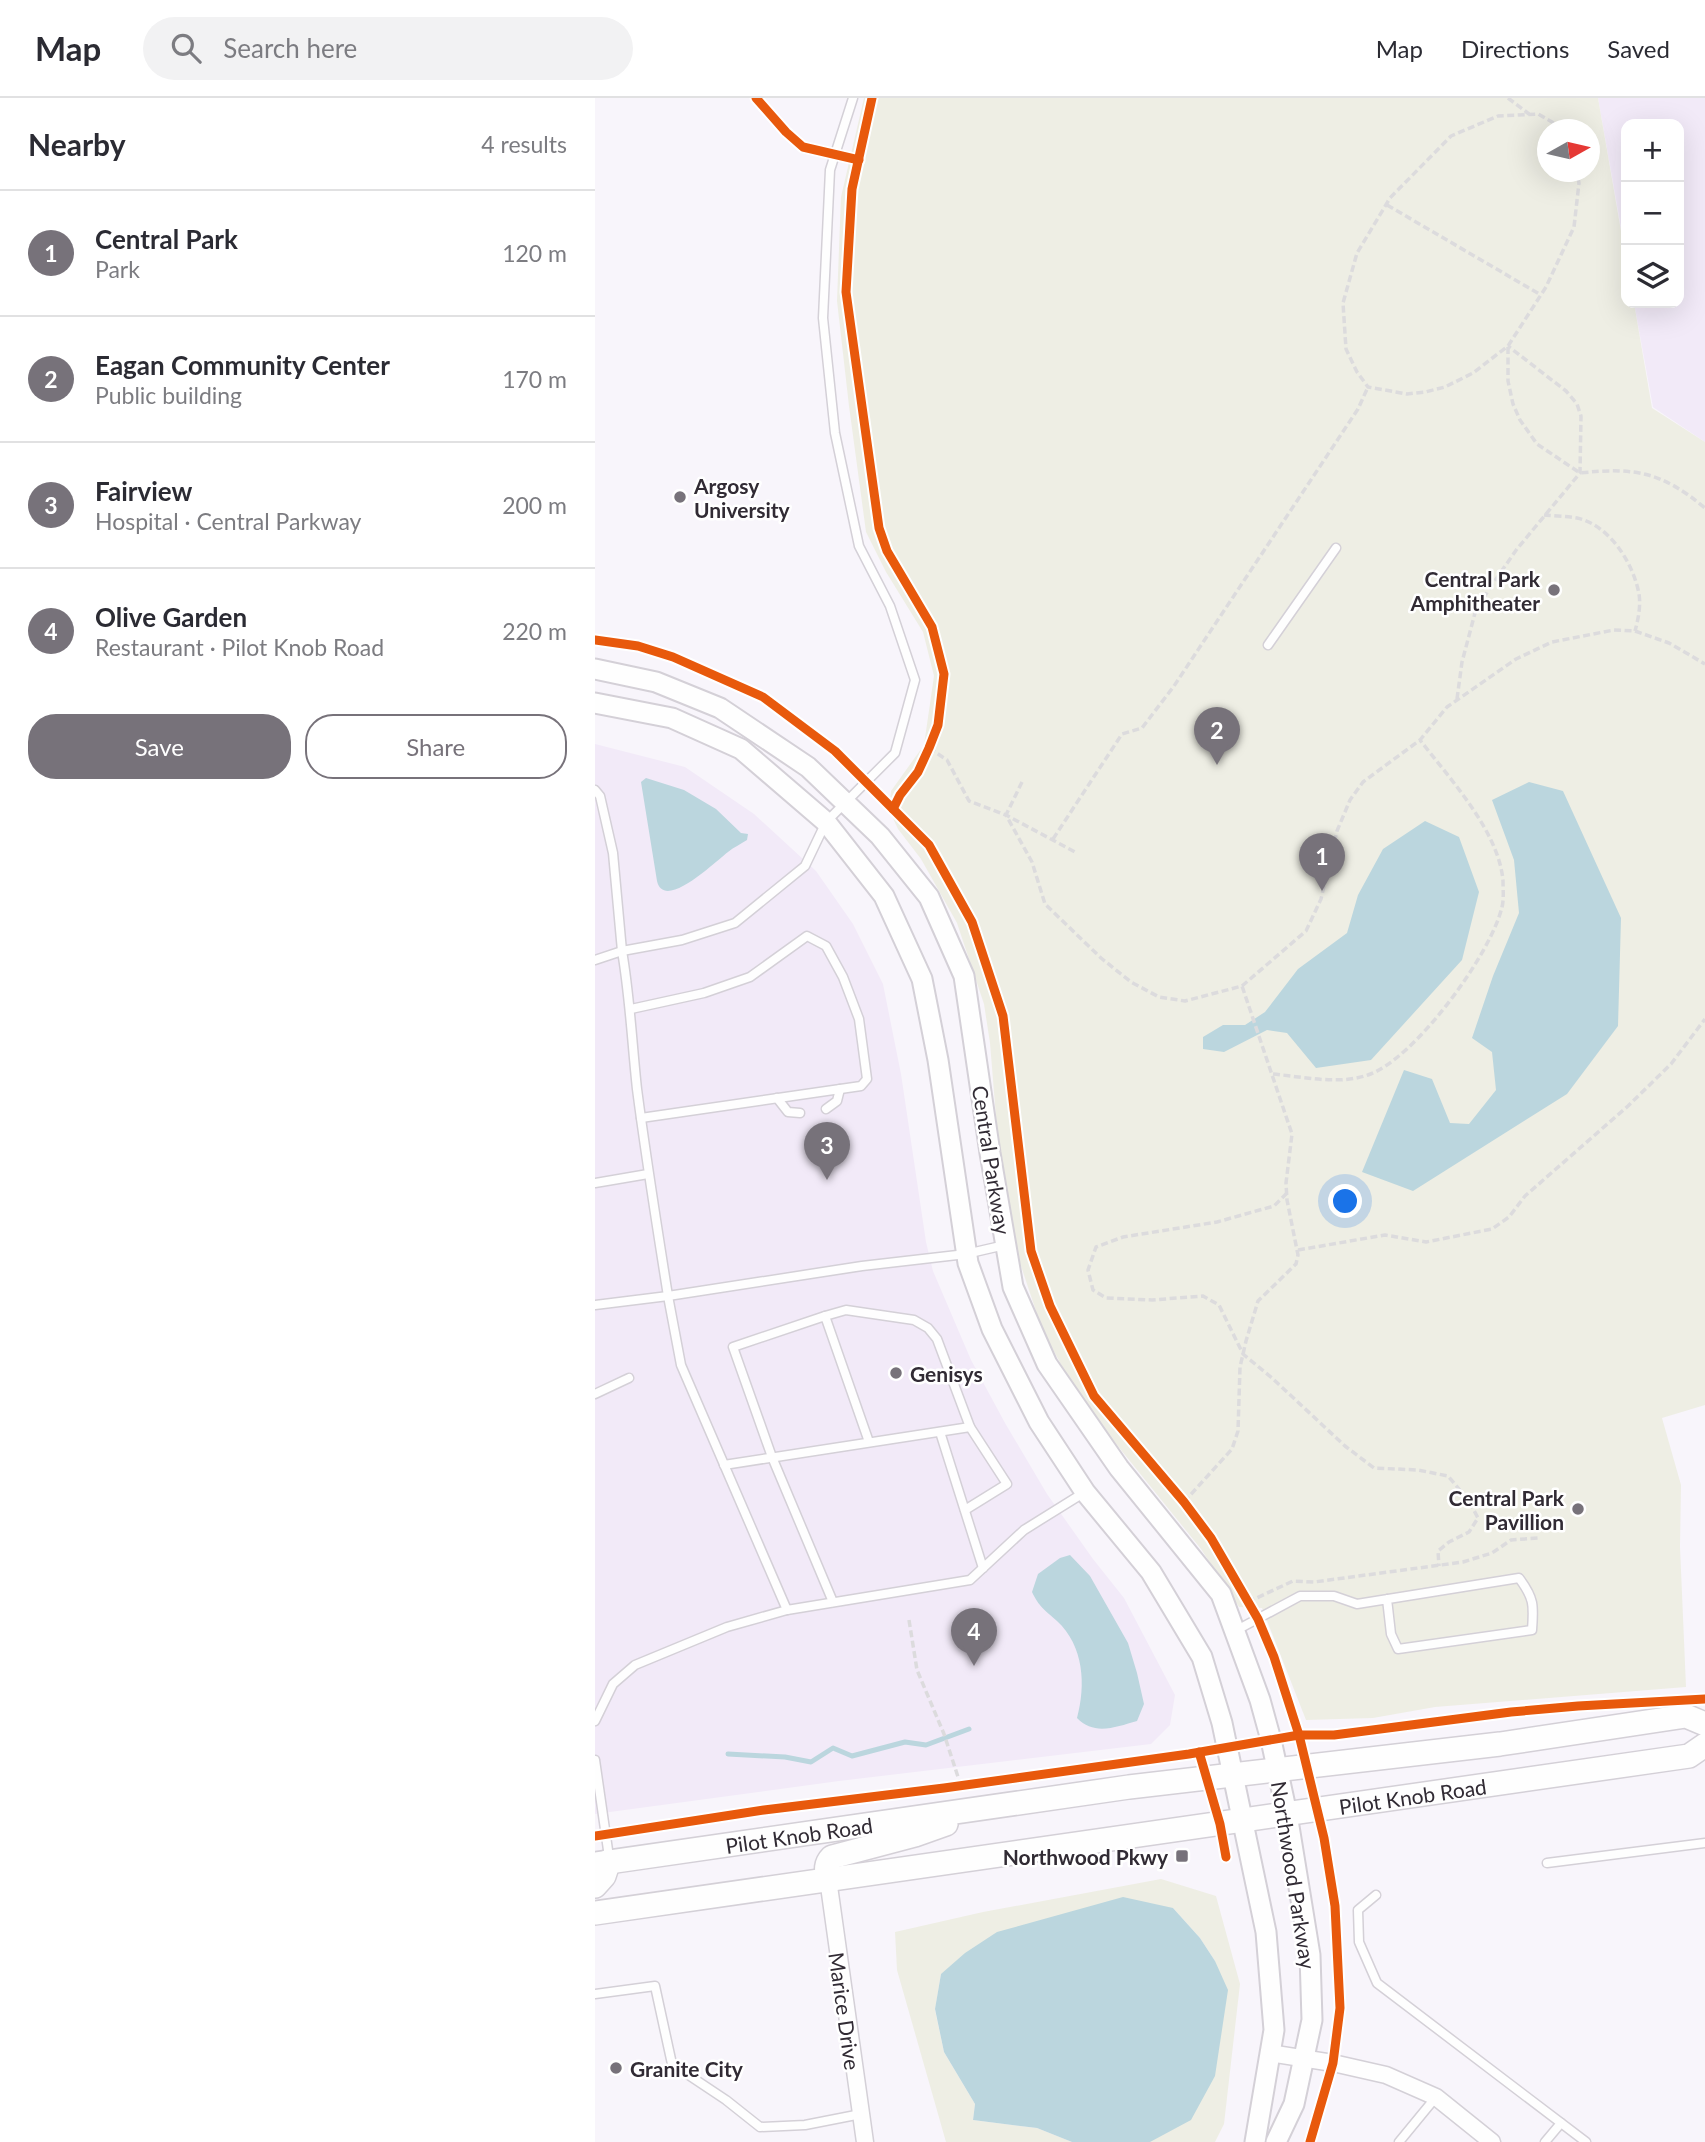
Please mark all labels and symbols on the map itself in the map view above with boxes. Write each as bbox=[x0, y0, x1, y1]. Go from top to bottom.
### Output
north arrow bbox=[1537, 119, 1600, 182]
place label: Argosy University bbox=[693, 473, 791, 522]
marker: Argosy University bbox=[672, 489, 688, 505]
place label: Central Park Amphitheater bbox=[1410, 566, 1541, 615]
marker: Central Park Amphitheater bbox=[1546, 582, 1562, 598]
pin: 2 bbox=[1194, 707, 1240, 765]
pin: 1 bbox=[1299, 833, 1345, 891]
street label: Central Parkway bbox=[968, 1084, 1016, 1237]
pin: 3 bbox=[804, 1122, 850, 1180]
your location bbox=[1328, 1184, 1362, 1218]
place label: Genisys bbox=[910, 1361, 983, 1386]
marker: Genisys bbox=[888, 1365, 904, 1381]
place label: Central Park Pavillion bbox=[1449, 1485, 1565, 1534]
marker: Central Park Pavillion bbox=[1570, 1501, 1586, 1517]
pin: 4 bbox=[951, 1608, 997, 1666]
street label: Pilot Knob Road bbox=[1337, 1773, 1488, 1819]
street label: Northwood Parkway bbox=[1267, 1779, 1321, 1971]
street label: Pilot Knob Road bbox=[724, 1812, 874, 1858]
place label: Northwood Pkwy bbox=[1003, 1844, 1169, 1869]
marker: Northwood Pkwy bbox=[1174, 1848, 1190, 1864]
street label: Marice Drive bbox=[824, 1951, 866, 2071]
place label: Granite City bbox=[630, 2056, 744, 2081]
marker: Granite City bbox=[608, 2060, 624, 2076]

